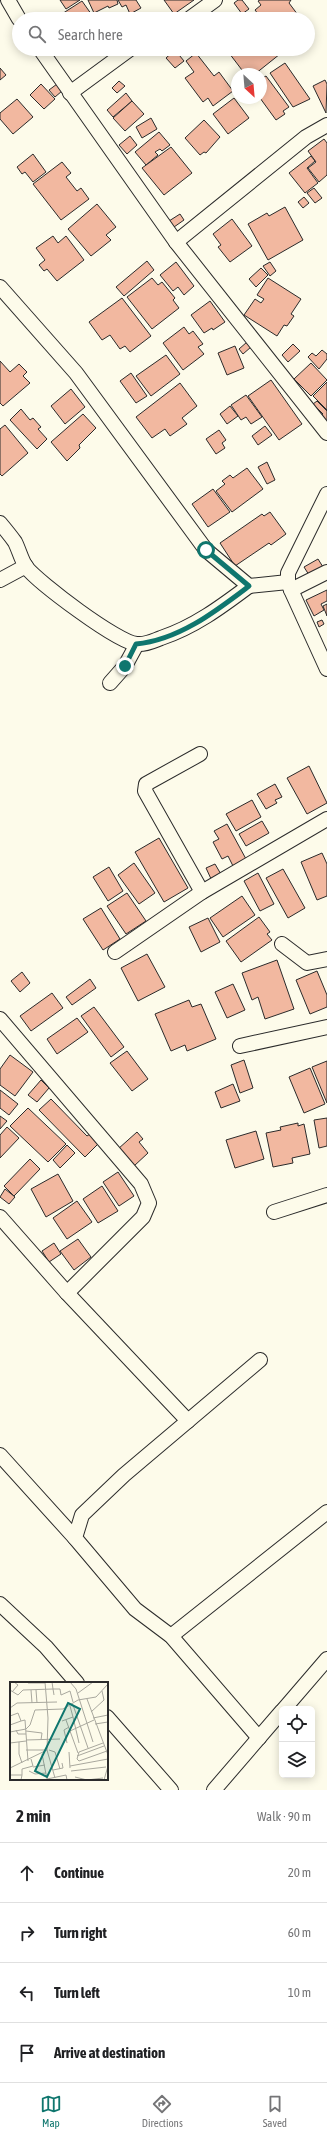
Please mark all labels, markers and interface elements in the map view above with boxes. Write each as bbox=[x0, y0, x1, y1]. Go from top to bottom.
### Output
search box bbox=[12, 12, 315, 56]
icon: search bbox=[26, 23, 48, 45]
text: Search here bbox=[58, 26, 123, 43]
north arrow bbox=[231, 68, 267, 104]
route start bbox=[197, 541, 215, 559]
route end bbox=[116, 657, 134, 675]
inset map bbox=[10, 1682, 108, 1780]
map controls bbox=[279, 1706, 315, 1778]
button: locate bbox=[279, 1706, 315, 1742]
button: layers bbox=[279, 1742, 315, 1778]
text: 2 min bbox=[16, 1806, 51, 1826]
text: Walk · 90 m bbox=[257, 1809, 311, 1824]
icon: ahead bbox=[16, 1862, 38, 1884]
text: Continue bbox=[54, 1864, 104, 1881]
text: 20 m bbox=[288, 1865, 311, 1880]
icon: right bbox=[16, 1922, 38, 1944]
text: Turn right bbox=[54, 1924, 107, 1941]
text: 60 m bbox=[288, 1925, 311, 1940]
icon: left bbox=[16, 1982, 38, 2004]
text: Turn left bbox=[54, 1984, 100, 2001]
text: 10 m bbox=[288, 1985, 311, 2000]
icon: arrive bbox=[16, 2042, 38, 2064]
text: Arrive at destination bbox=[54, 2044, 165, 2061]
tab: Map bbox=[40, 2093, 62, 2129]
tab: Directions bbox=[142, 2093, 183, 2129]
tab: Saved bbox=[263, 2093, 287, 2129]

